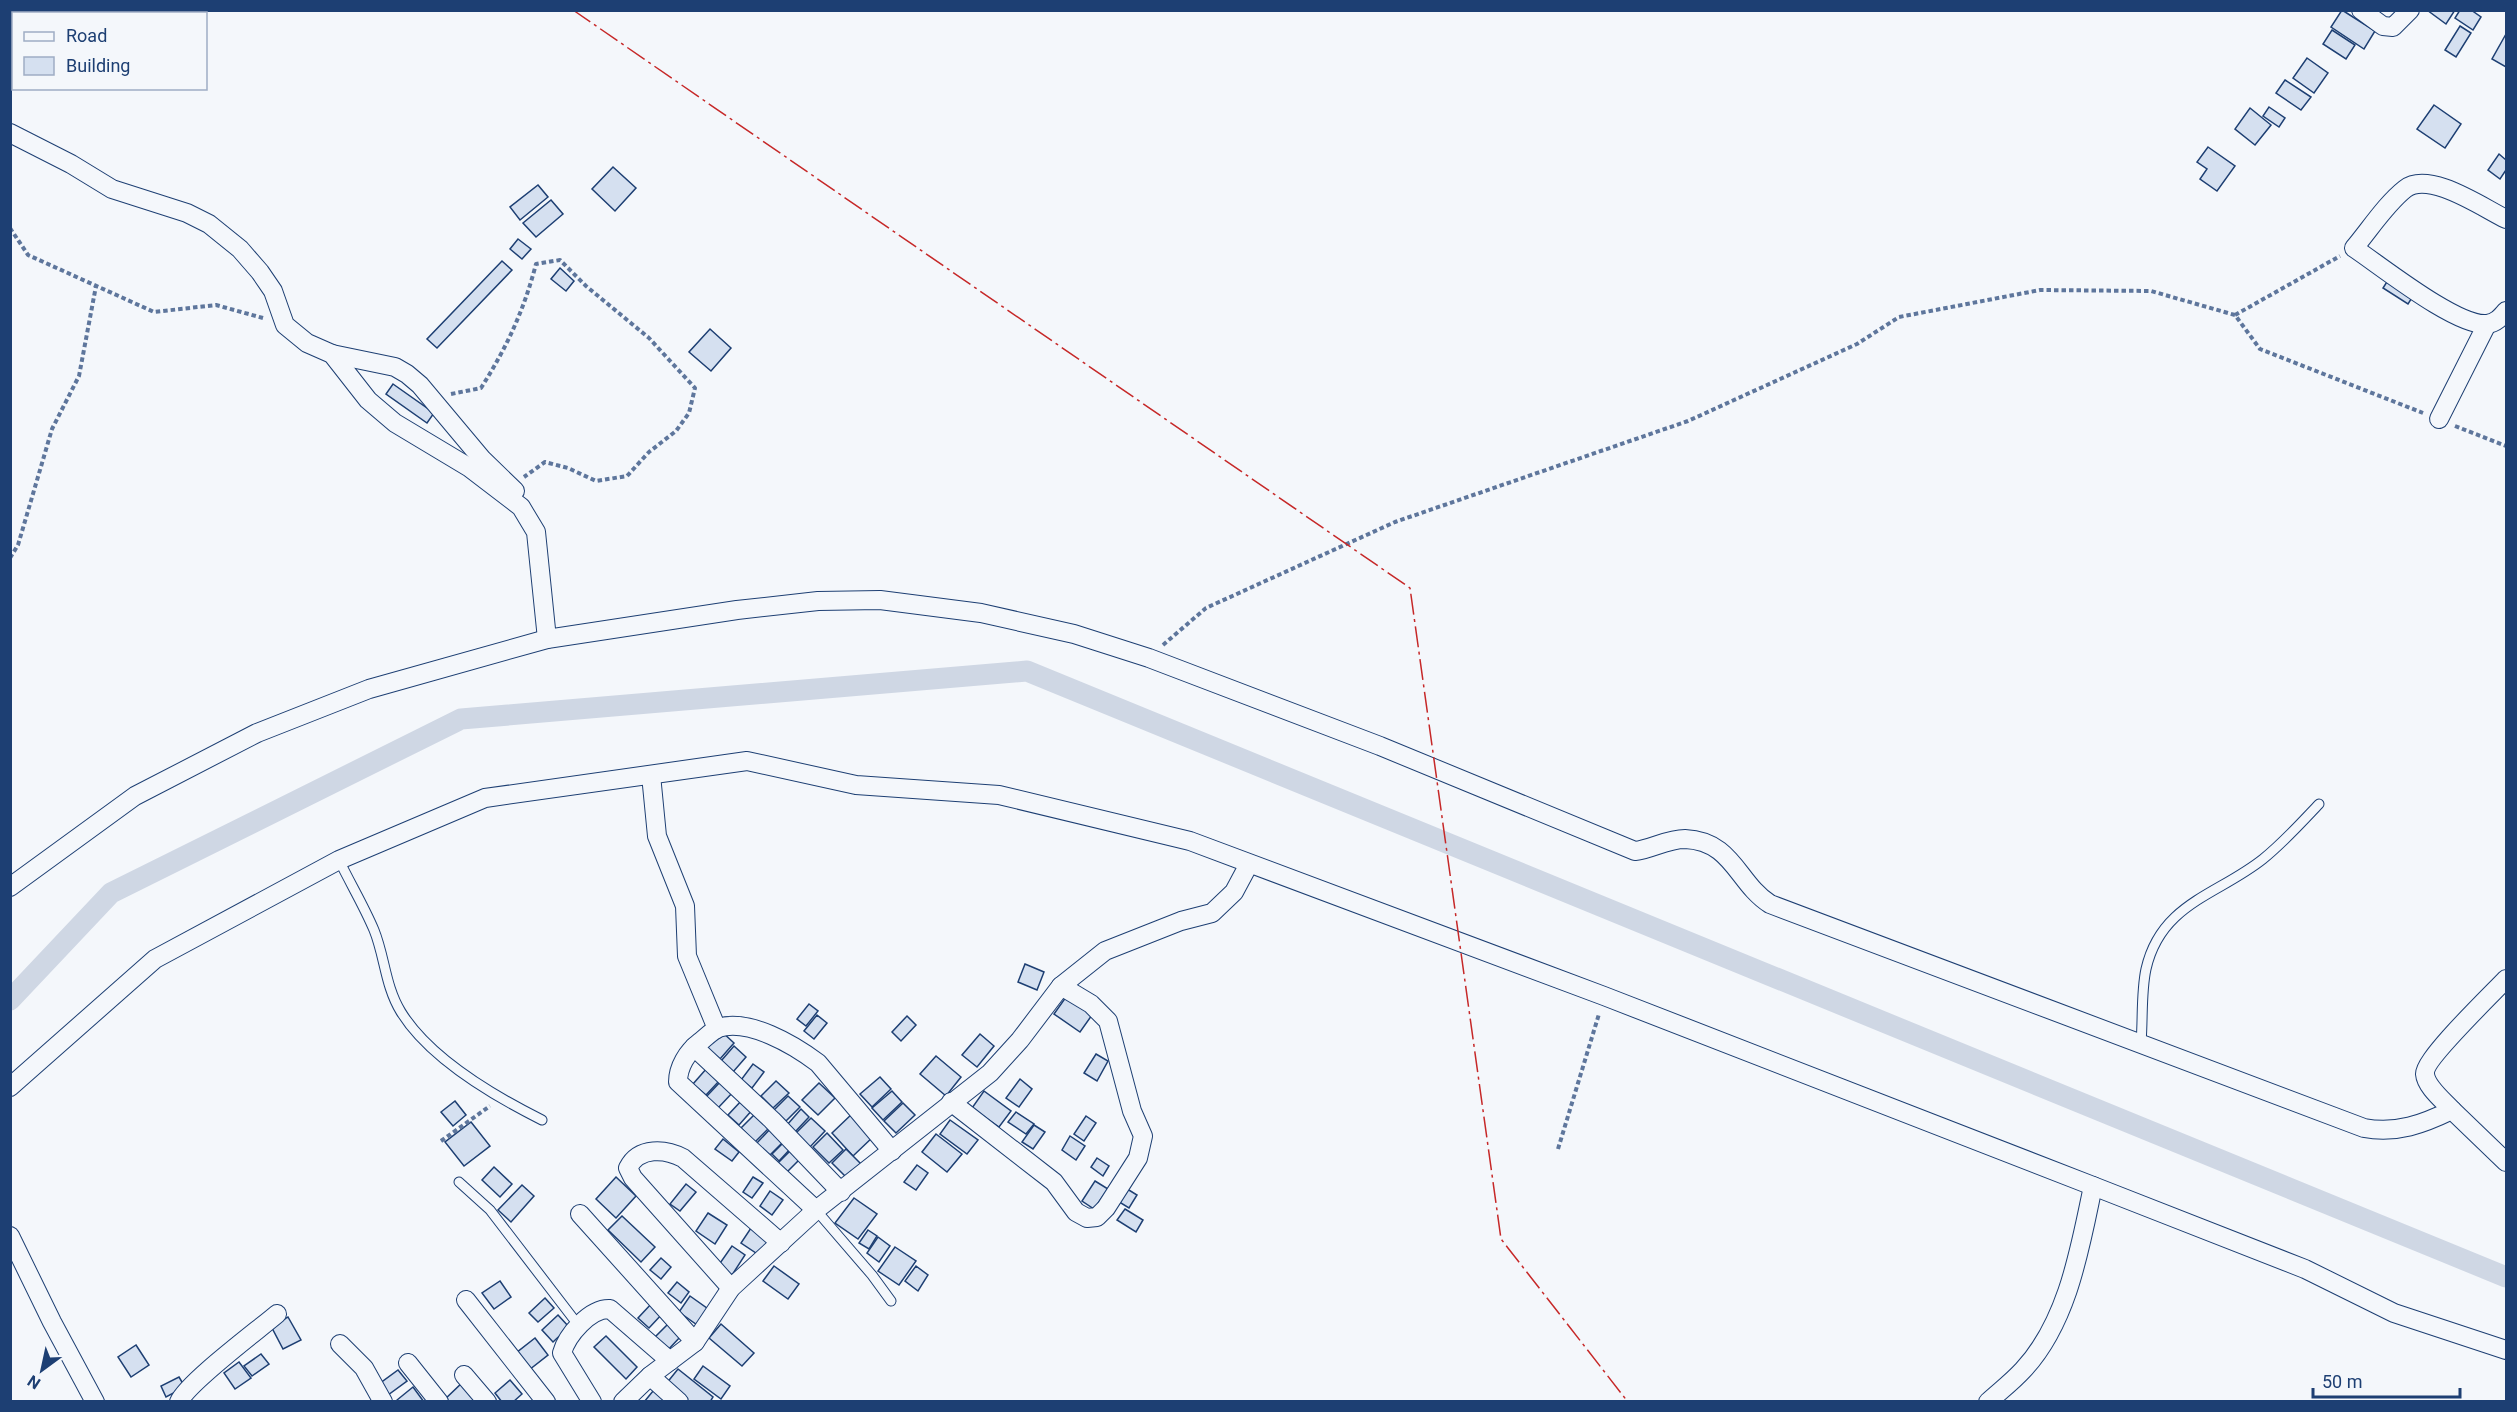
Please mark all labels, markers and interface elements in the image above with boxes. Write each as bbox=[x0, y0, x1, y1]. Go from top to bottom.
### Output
legend bbox=[12, 12, 207, 90]
text: Road bbox=[66, 25, 107, 46]
text: Building bbox=[66, 55, 130, 76]
north arrow bbox=[12, 1340, 72, 1400]
scale bar bbox=[2313, 1361, 2460, 1399]
text: N bbox=[24, 1371, 44, 1393]
text: 50 m bbox=[2322, 1371, 2362, 1392]

